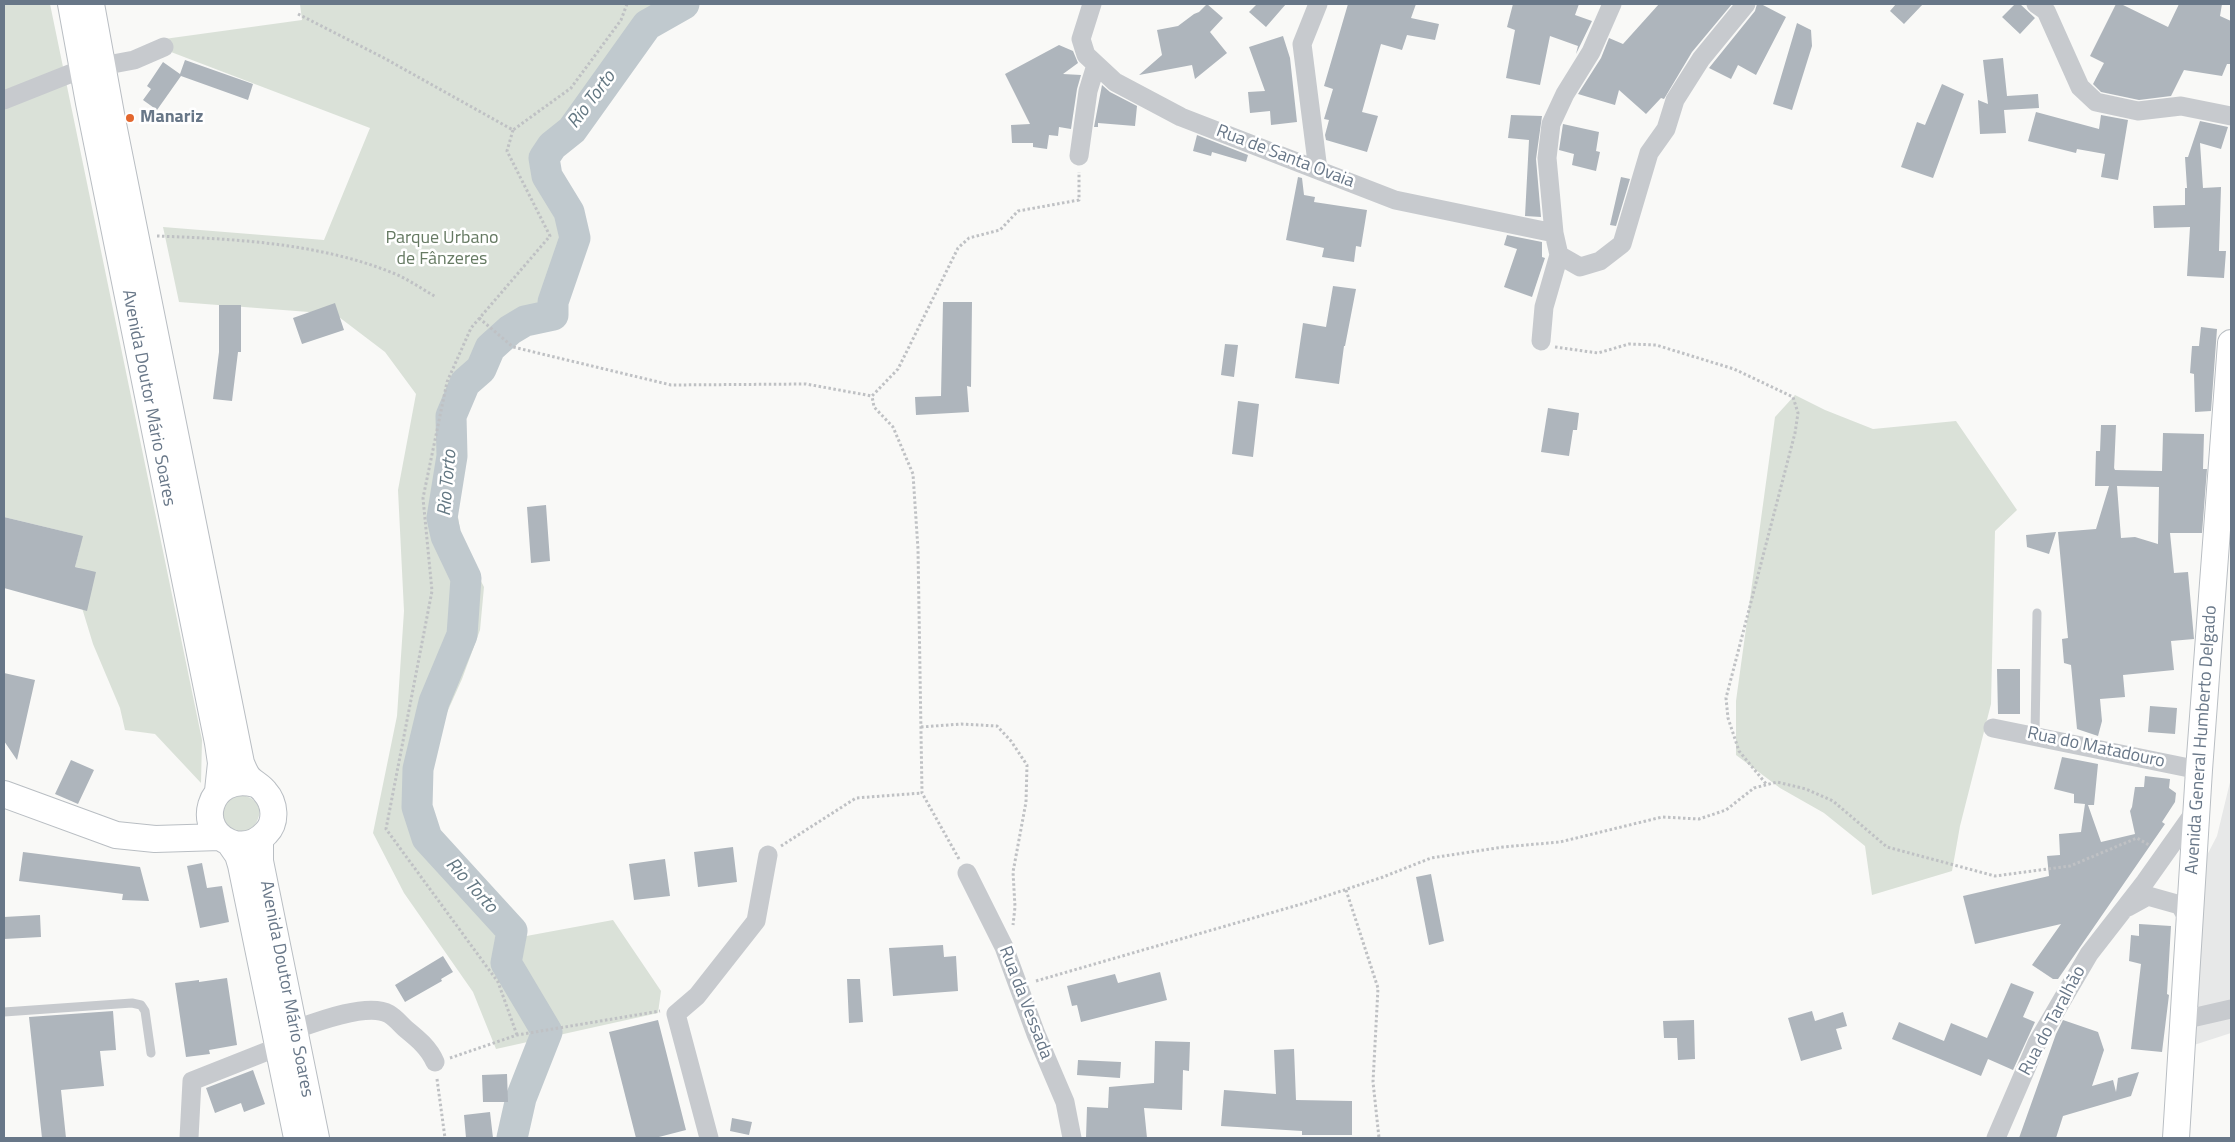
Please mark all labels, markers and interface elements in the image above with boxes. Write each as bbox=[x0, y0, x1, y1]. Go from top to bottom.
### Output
water label: Rio Torto bbox=[563, 67, 621, 133]
place label: Manariz bbox=[140, 107, 203, 129]
marker: Manariz bbox=[124, 112, 136, 124]
street label: Rua de Santa Ovaia bbox=[1213, 121, 1357, 193]
park label: Parque Urbano de Fânzeres bbox=[385, 228, 499, 270]
street label: Avenida Doutor Mário Soares bbox=[116, 288, 180, 508]
water label: Rio Torto bbox=[434, 449, 462, 517]
street label: Avenida General Humberto Delgado bbox=[2182, 605, 2222, 875]
street label: Rua do Matadouro bbox=[2025, 723, 2167, 773]
water label: Rio Torto bbox=[440, 854, 502, 918]
street label: Avenida Doutor Mário Soares bbox=[254, 879, 318, 1099]
street label: Rua da Vessada bbox=[994, 943, 1056, 1063]
street label: Rua do Taralhão bbox=[2015, 962, 2091, 1080]

